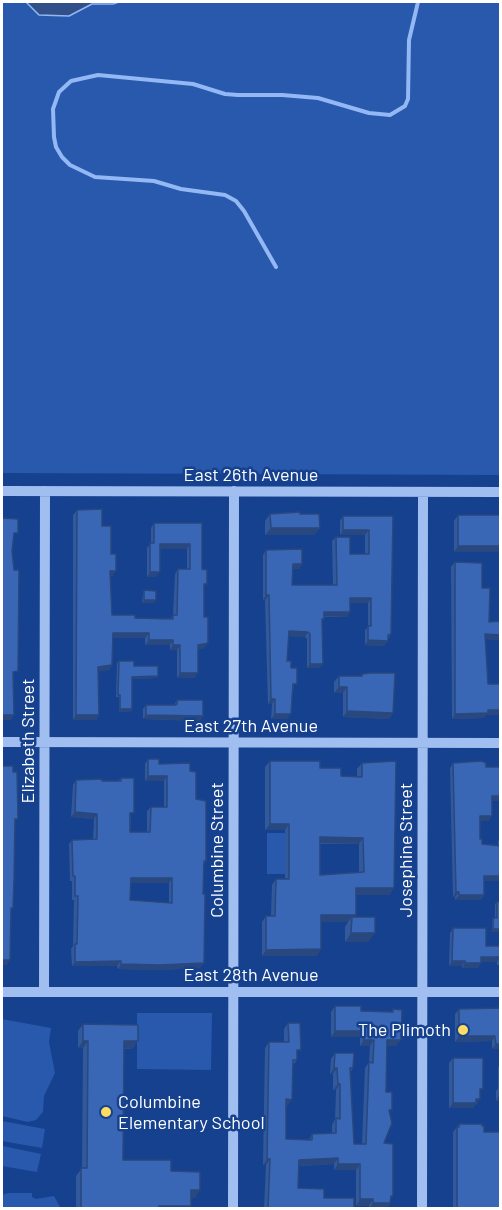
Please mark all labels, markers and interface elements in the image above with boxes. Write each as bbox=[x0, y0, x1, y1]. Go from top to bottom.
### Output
street label: East 26th Avenue bbox=[184, 464, 318, 486]
street label: Elizabeth Street bbox=[17, 679, 39, 803]
street label: East 27th Avenue bbox=[184, 715, 318, 737]
street label: Columbine Street bbox=[206, 782, 228, 918]
street label: Josephine Street bbox=[395, 783, 417, 917]
street label: East 28th Avenue bbox=[184, 964, 318, 986]
place label: The Plimoth bbox=[358, 1019, 451, 1041]
marker: The Plimoth bbox=[456, 1023, 470, 1037]
place label: Columbine Elementary School bbox=[118, 1091, 265, 1134]
marker: Columbine Elementary School bbox=[99, 1105, 113, 1119]

